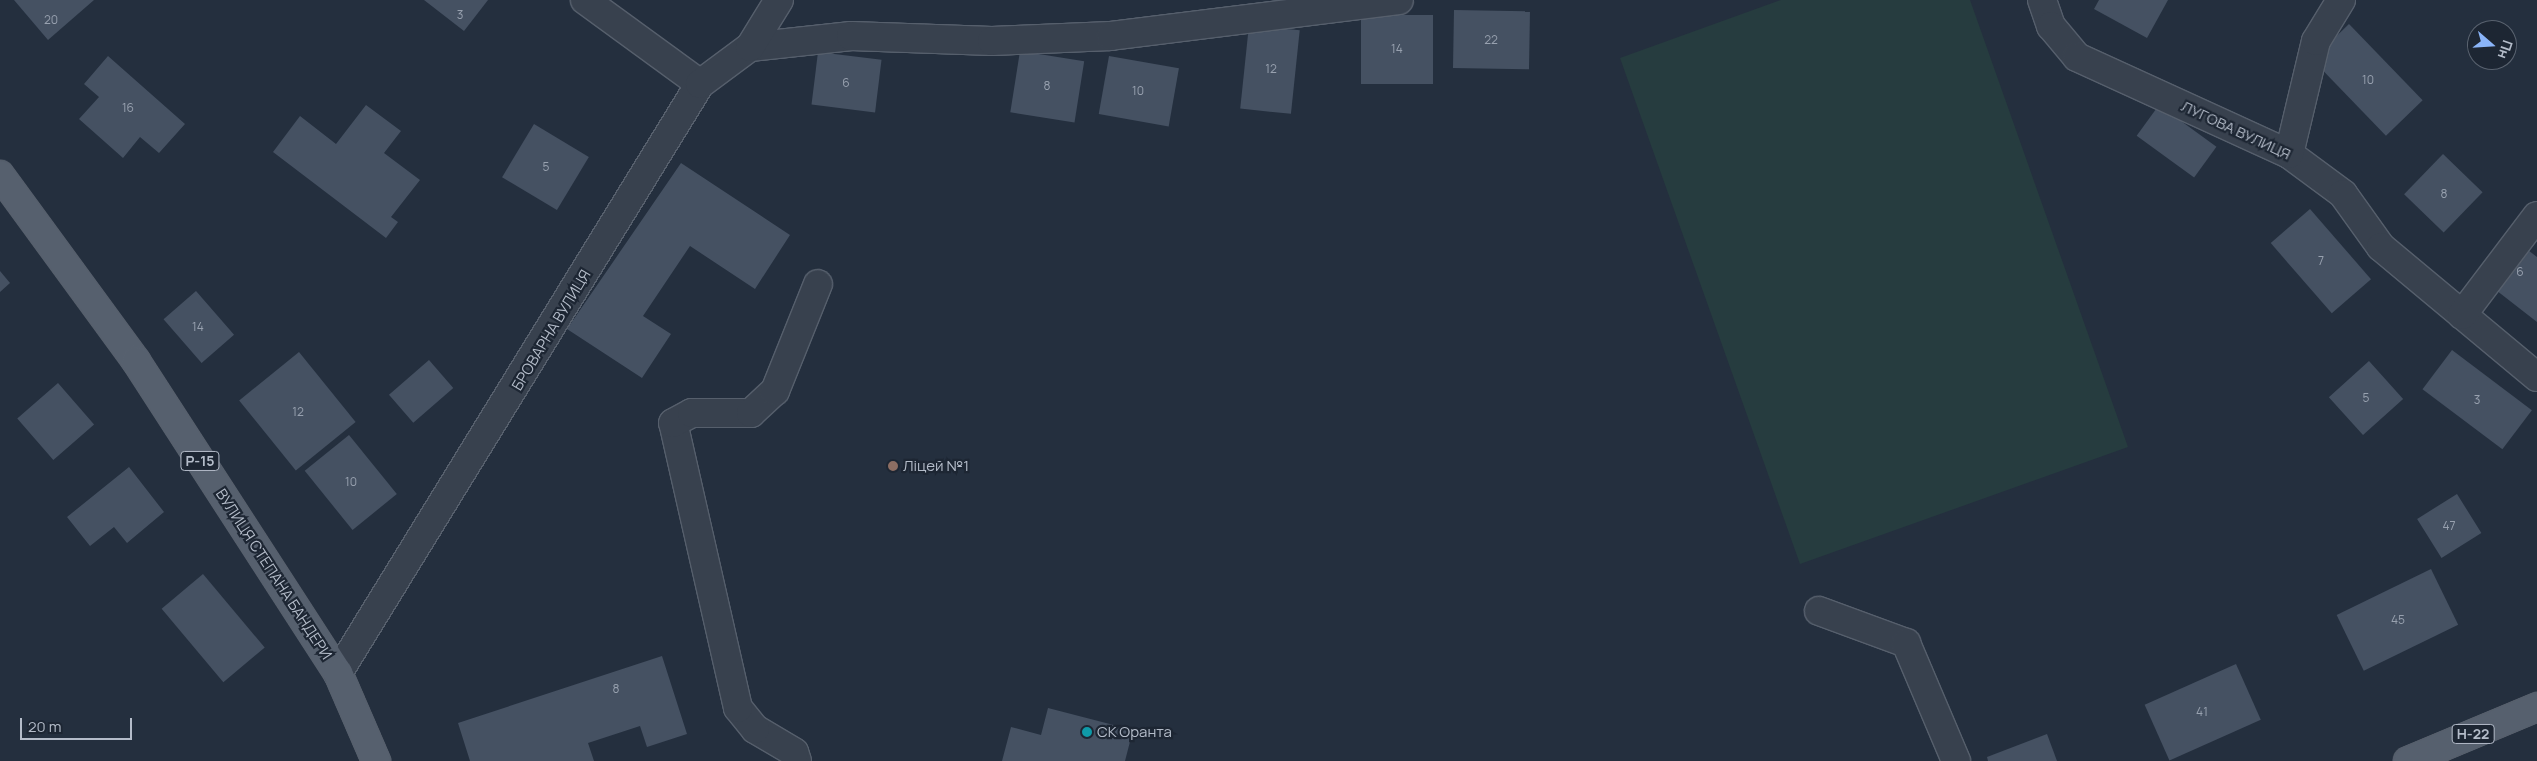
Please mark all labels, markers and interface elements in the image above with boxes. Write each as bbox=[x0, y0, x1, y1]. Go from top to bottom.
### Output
house number: 3 bbox=[457, 8, 463, 22]
house number: 20 bbox=[44, 13, 58, 27]
north arrow bbox=[2467, 20, 2517, 70]
house number: 22 bbox=[1484, 33, 1498, 47]
text: Пн bbox=[2494, 38, 2518, 62]
house number: 14 bbox=[1391, 42, 1403, 56]
house number: 12 bbox=[1265, 62, 1277, 76]
house number: 10 bbox=[2362, 73, 2374, 87]
house number: 6 bbox=[842, 76, 850, 90]
house number: 8 bbox=[1044, 79, 1050, 93]
house number: 10 bbox=[1132, 84, 1144, 98]
street label: ЛУГОВА ВУЛИЦЯ bbox=[2179, 97, 2293, 163]
house number: 16 bbox=[122, 101, 134, 115]
house number: 5 bbox=[543, 160, 549, 174]
house number: 8 bbox=[2441, 187, 2447, 201]
house number: 7 bbox=[2318, 254, 2324, 268]
house number: 6 bbox=[2516, 265, 2524, 279]
street label: БРОВАРНА ВУЛИЦЯ bbox=[508, 266, 594, 394]
house number: 14 bbox=[192, 320, 204, 334]
house number: 5 bbox=[2363, 391, 2369, 405]
house number: 3 bbox=[2474, 393, 2480, 407]
house number: 12 bbox=[292, 405, 304, 419]
road number: Р-15 bbox=[180, 450, 220, 472]
place label: Ліцей №1 bbox=[903, 457, 969, 475]
marker: Ліцей №1 bbox=[887, 460, 899, 472]
house number: 10 bbox=[345, 475, 357, 489]
street label: ВУЛИЦЯ СТЕПАНА БАНДЕРИ bbox=[212, 486, 336, 662]
house number: 47 bbox=[2442, 519, 2456, 533]
house number: 45 bbox=[2391, 613, 2405, 627]
house number: 8 bbox=[613, 682, 619, 696]
house number: 41 bbox=[2196, 705, 2208, 719]
scale bar bbox=[22, 708, 135, 740]
text: 20 m bbox=[28, 716, 61, 737]
road number: Н-22 bbox=[2450, 722, 2496, 746]
place label: СК Оранта bbox=[1097, 723, 1172, 741]
marker: СК Оранта bbox=[1081, 726, 1093, 738]

